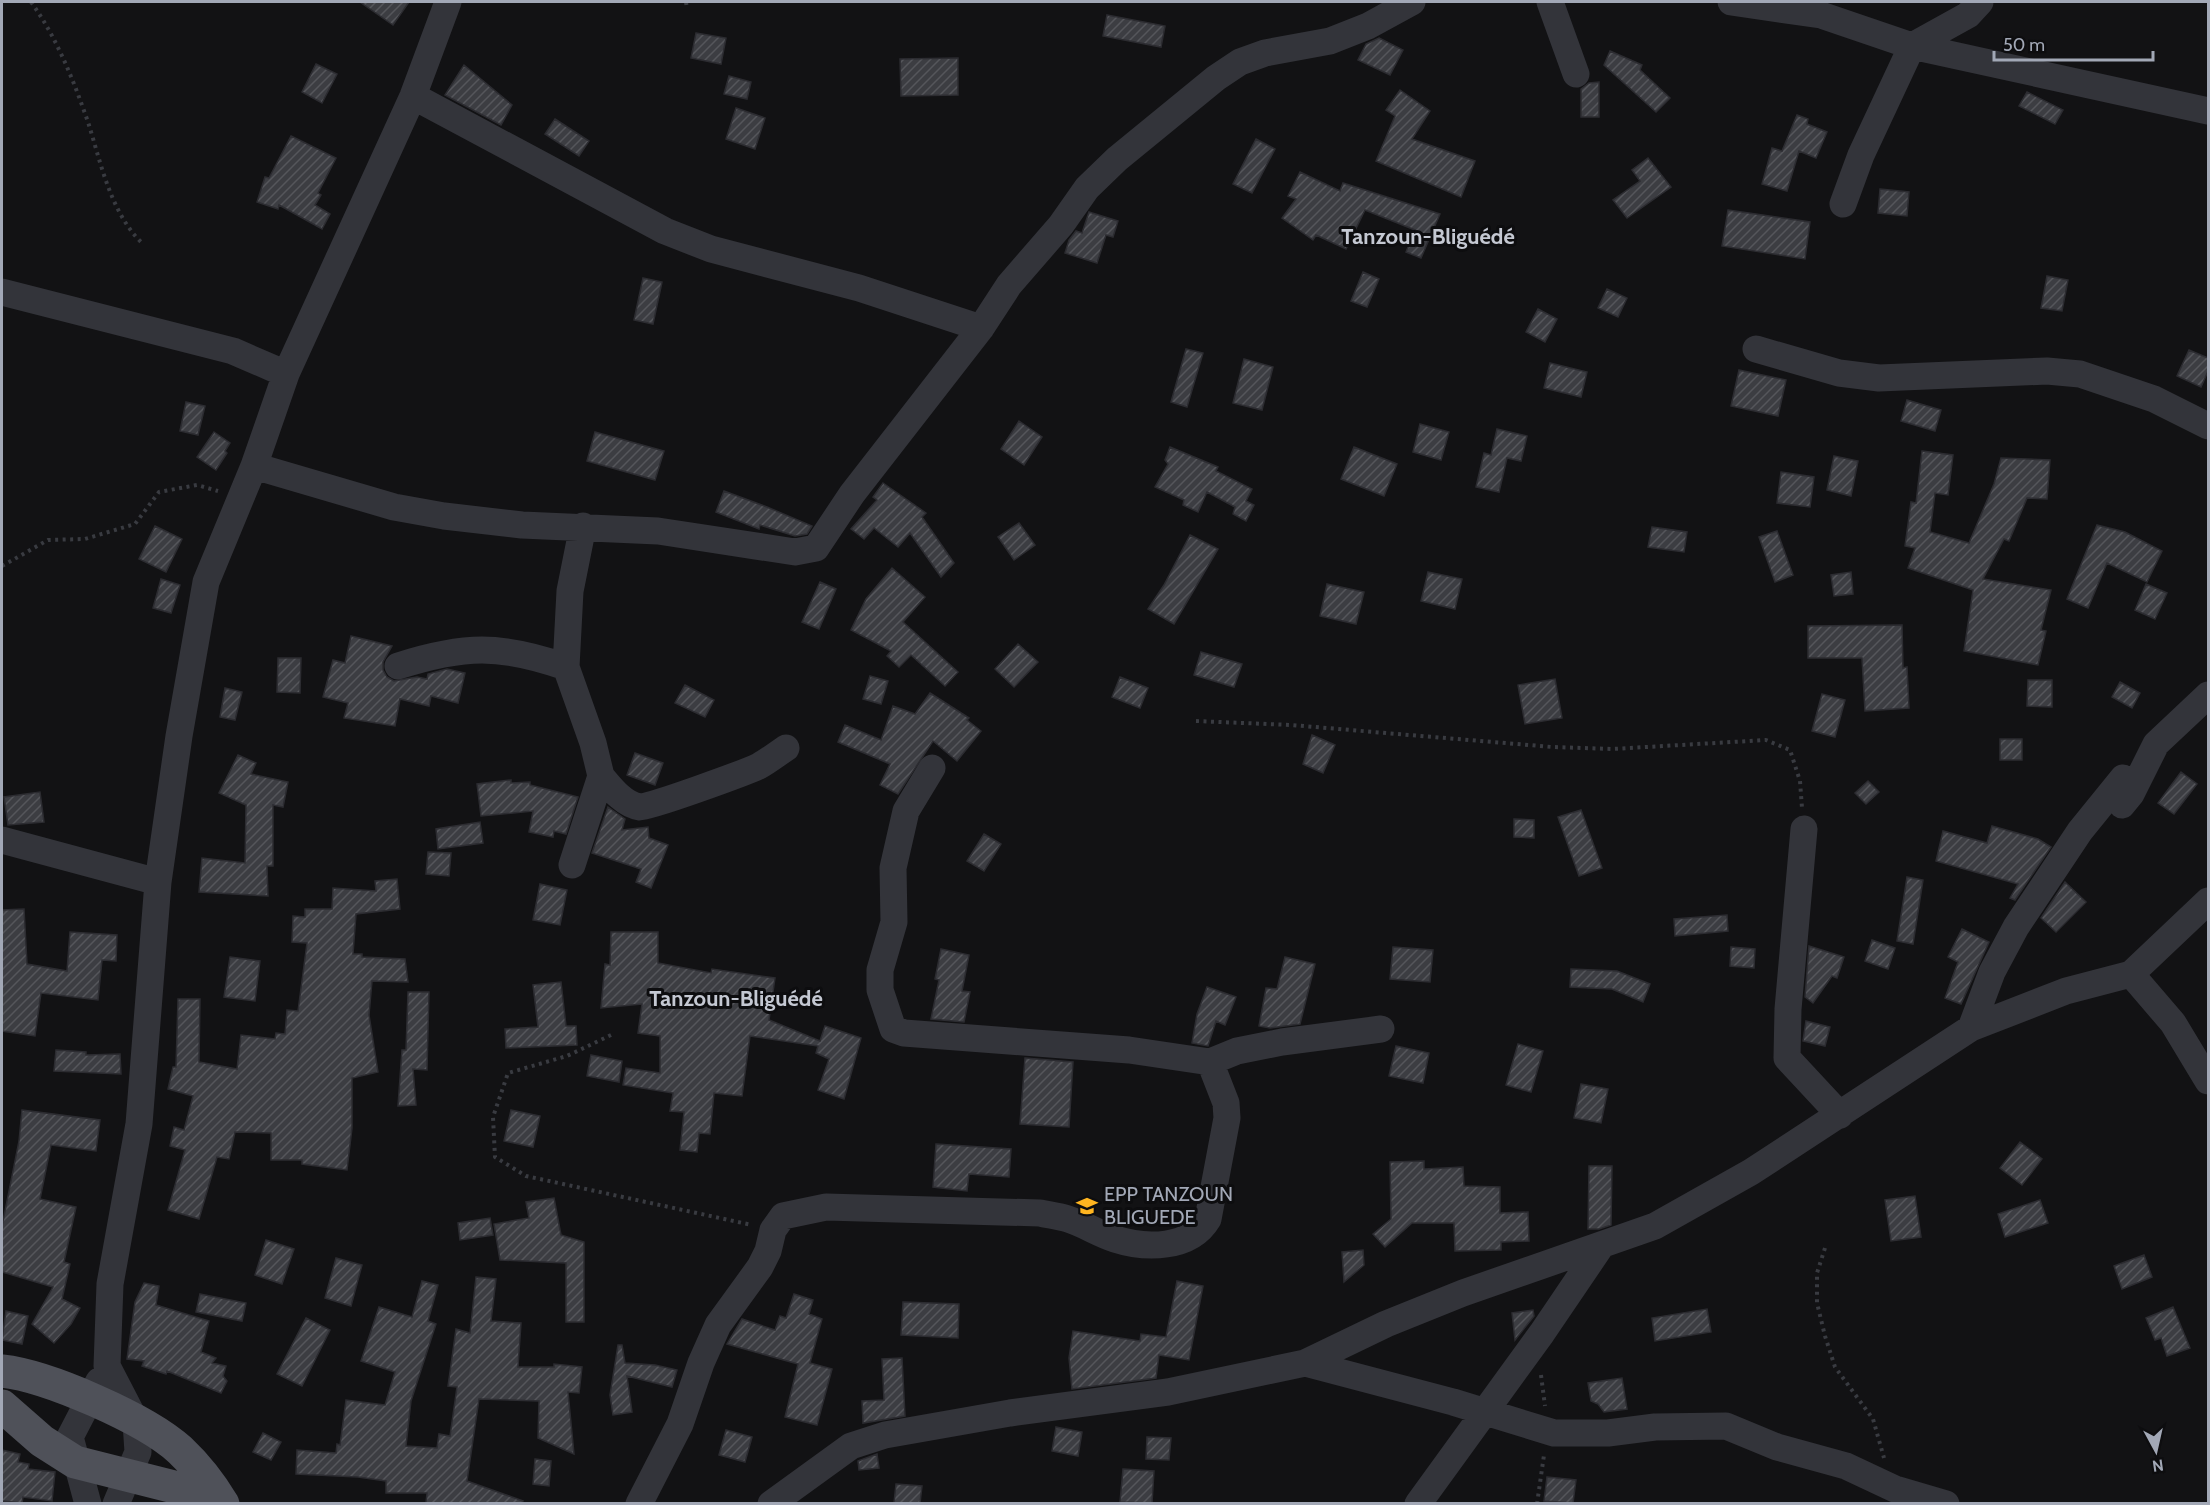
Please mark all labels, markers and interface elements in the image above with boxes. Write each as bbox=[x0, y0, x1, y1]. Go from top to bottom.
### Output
scale bar bbox=[1994, 24, 2153, 62]
text: 50 m bbox=[2003, 34, 2045, 56]
district label: Tanzoun-Bliguédé bbox=[1341, 223, 1515, 250]
district label: Tanzoun-Bliguédé bbox=[649, 985, 823, 1012]
place label: EPP TANZOUN BLIGUEDE bbox=[1104, 1182, 1233, 1229]
school or university icon: EPP TANZOUN BLIGUEDE bbox=[1075, 1194, 1099, 1218]
north arrow bbox=[2126, 1421, 2186, 1481]
text: N bbox=[2151, 1455, 2165, 1476]

